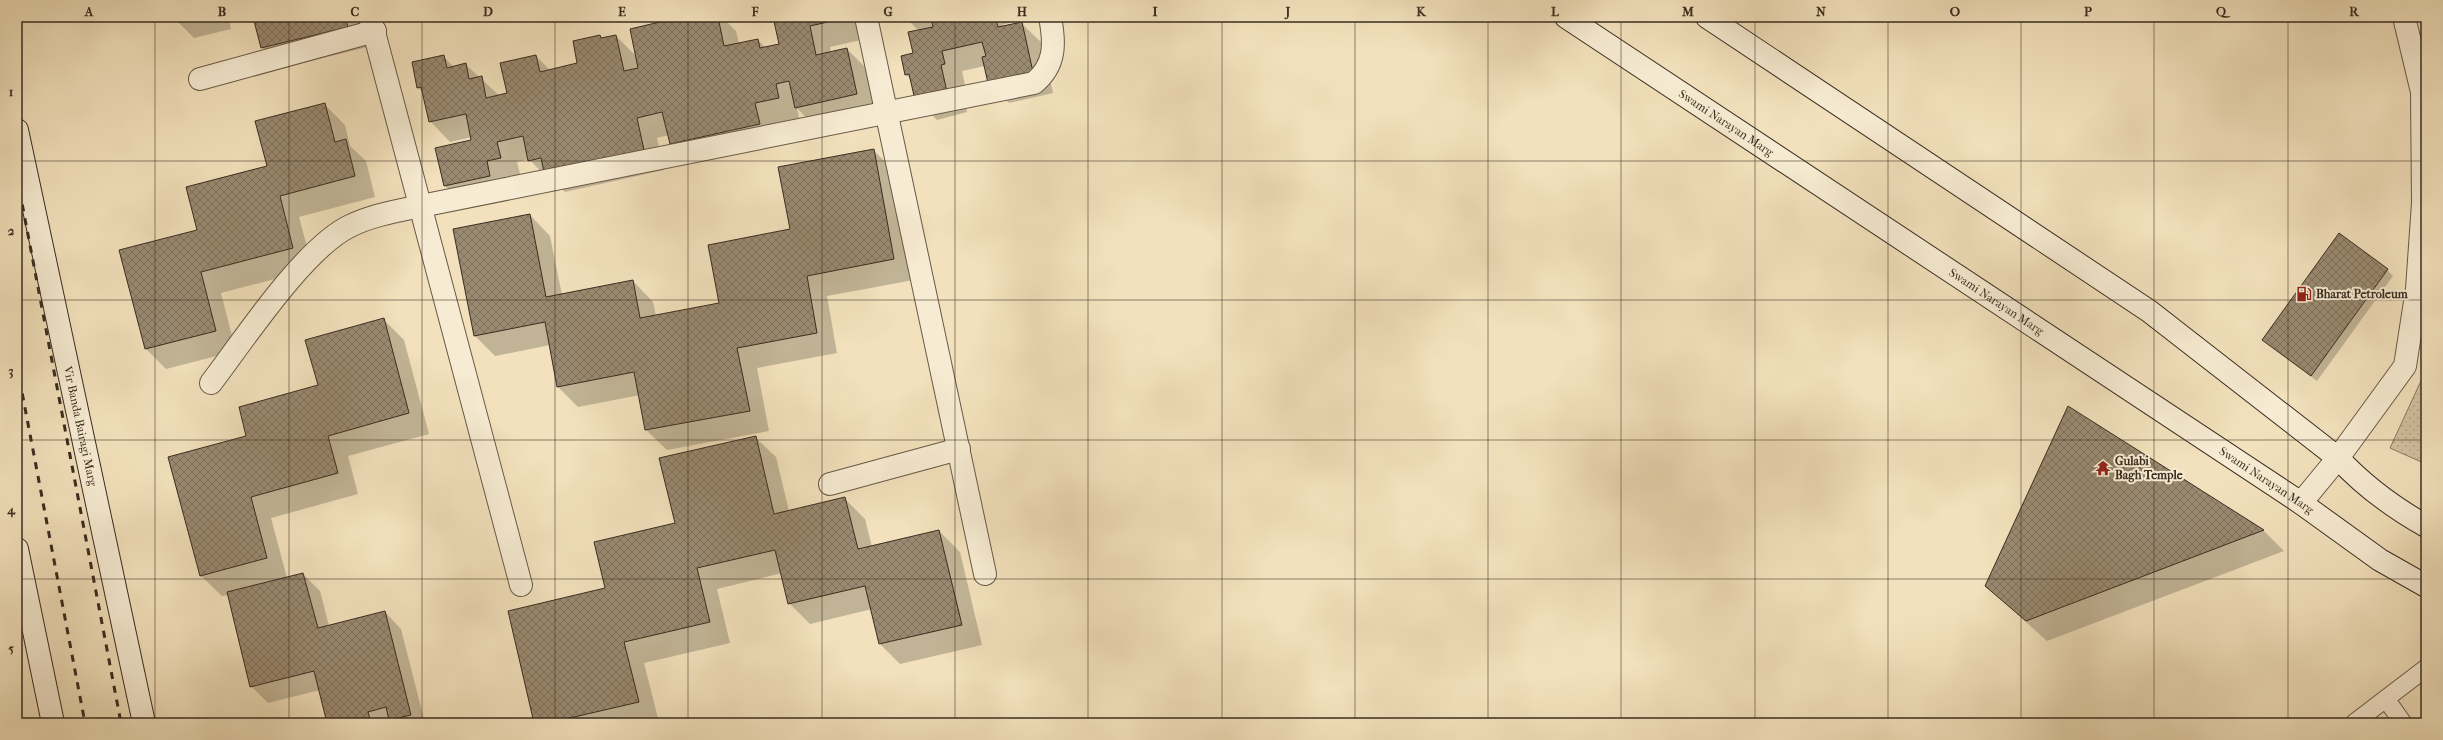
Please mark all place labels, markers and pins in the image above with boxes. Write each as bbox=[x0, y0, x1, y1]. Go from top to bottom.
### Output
fuel station icon: Bharat Petroleum bbox=[2295, 285, 2313, 303]
place label: Bharat Petroleum bbox=[2316, 287, 2409, 301]
place label: Gulabi Bagh Temple bbox=[2115, 454, 2183, 483]
temple icon: Gulabi Bagh Temple bbox=[2094, 459, 2112, 477]

